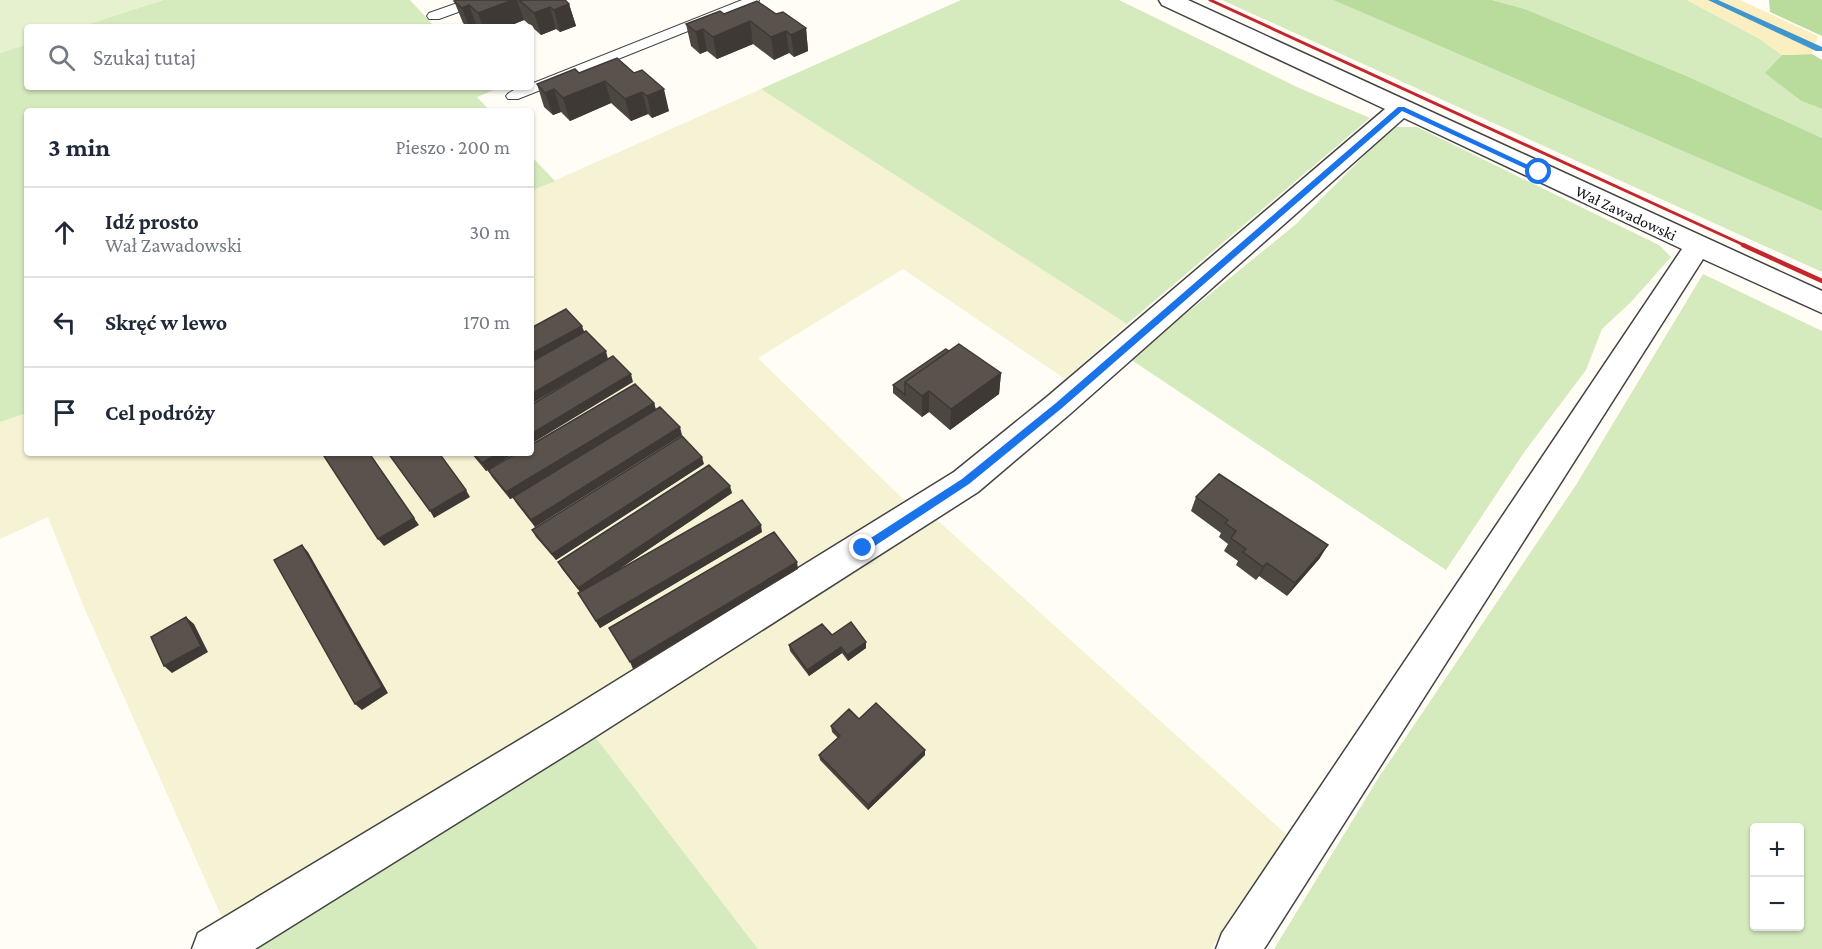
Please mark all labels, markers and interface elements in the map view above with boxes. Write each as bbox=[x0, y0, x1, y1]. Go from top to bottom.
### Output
search box bbox=[24, 24, 534, 90]
icon: search bbox=[45, 41, 78, 74]
text: Szukaj tutaj bbox=[93, 45, 196, 70]
text: 3 min bbox=[48, 133, 110, 162]
text: Pieszo · 200 m bbox=[395, 136, 510, 158]
route start bbox=[1525, 158, 1551, 184]
street label: Wał Zawadowski bbox=[1573, 182, 1679, 244]
text: Idź prosto bbox=[105, 209, 199, 234]
icon: ahead bbox=[48, 216, 81, 249]
text: 30 m bbox=[469, 221, 510, 243]
text: Wał Zawadowski bbox=[105, 234, 242, 256]
icon: left bbox=[48, 306, 81, 339]
text: Skręć w lewo bbox=[105, 310, 227, 335]
text: 170 m bbox=[463, 311, 510, 333]
icon: arrive bbox=[48, 396, 81, 429]
text: Cel podróży bbox=[105, 400, 215, 425]
route end bbox=[849, 534, 875, 560]
map controls bbox=[1750, 823, 1804, 931]
button: + bbox=[1750, 823, 1804, 877]
button: − bbox=[1750, 877, 1804, 931]

